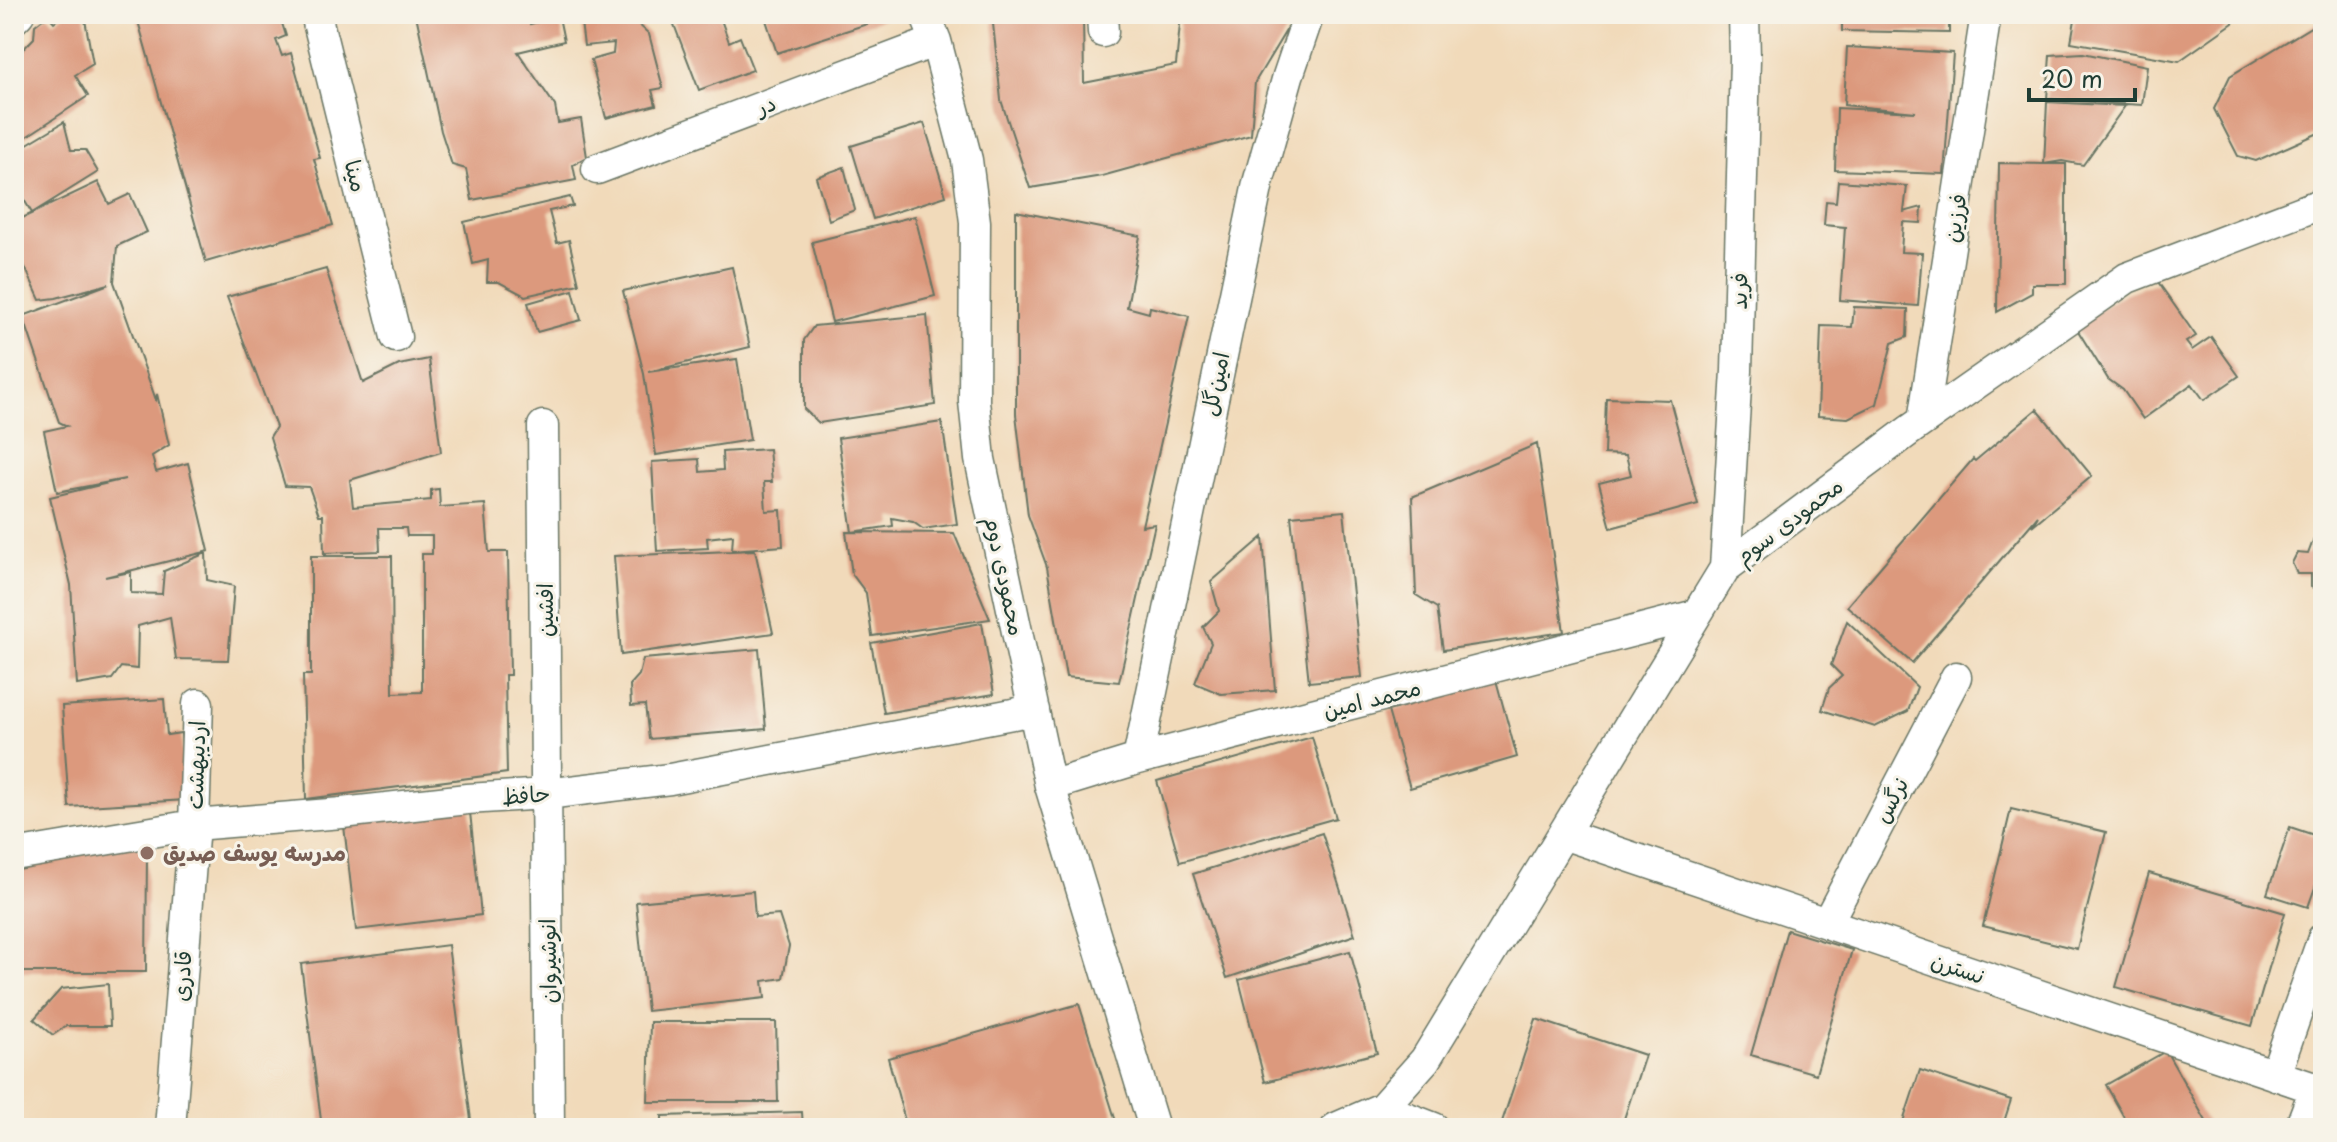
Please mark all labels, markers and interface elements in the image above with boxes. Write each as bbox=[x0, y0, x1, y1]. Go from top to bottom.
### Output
scale bar bbox=[2029, 52, 2135, 102]
text: 20 m bbox=[2041, 60, 2103, 96]
street label: در bbox=[749, 85, 780, 123]
street label: مینا bbox=[338, 156, 377, 195]
street label: فرزین bbox=[1933, 191, 1974, 245]
street label: فرید bbox=[1721, 272, 1754, 310]
street label: امین‌گل bbox=[1191, 349, 1236, 419]
street label: محمودی سوم bbox=[1727, 468, 1851, 574]
street label: محمودی دوم bbox=[975, 513, 1035, 639]
street label: افشین bbox=[527, 583, 560, 637]
street label: محمد امین bbox=[1319, 669, 1424, 726]
street label: اردیبهشت bbox=[176, 720, 213, 810]
street label: نرگس bbox=[1864, 771, 1915, 828]
street label: حافظ bbox=[501, 775, 551, 812]
place label: مدرسه یوسف صدیق bbox=[163, 835, 346, 868]
marker: مدرسه یوسف صدیق bbox=[138, 844, 156, 862]
street label: انوشیروان bbox=[529, 918, 564, 1004]
street label: نسترن bbox=[1927, 942, 1990, 991]
street label: قادری bbox=[162, 949, 199, 1002]

